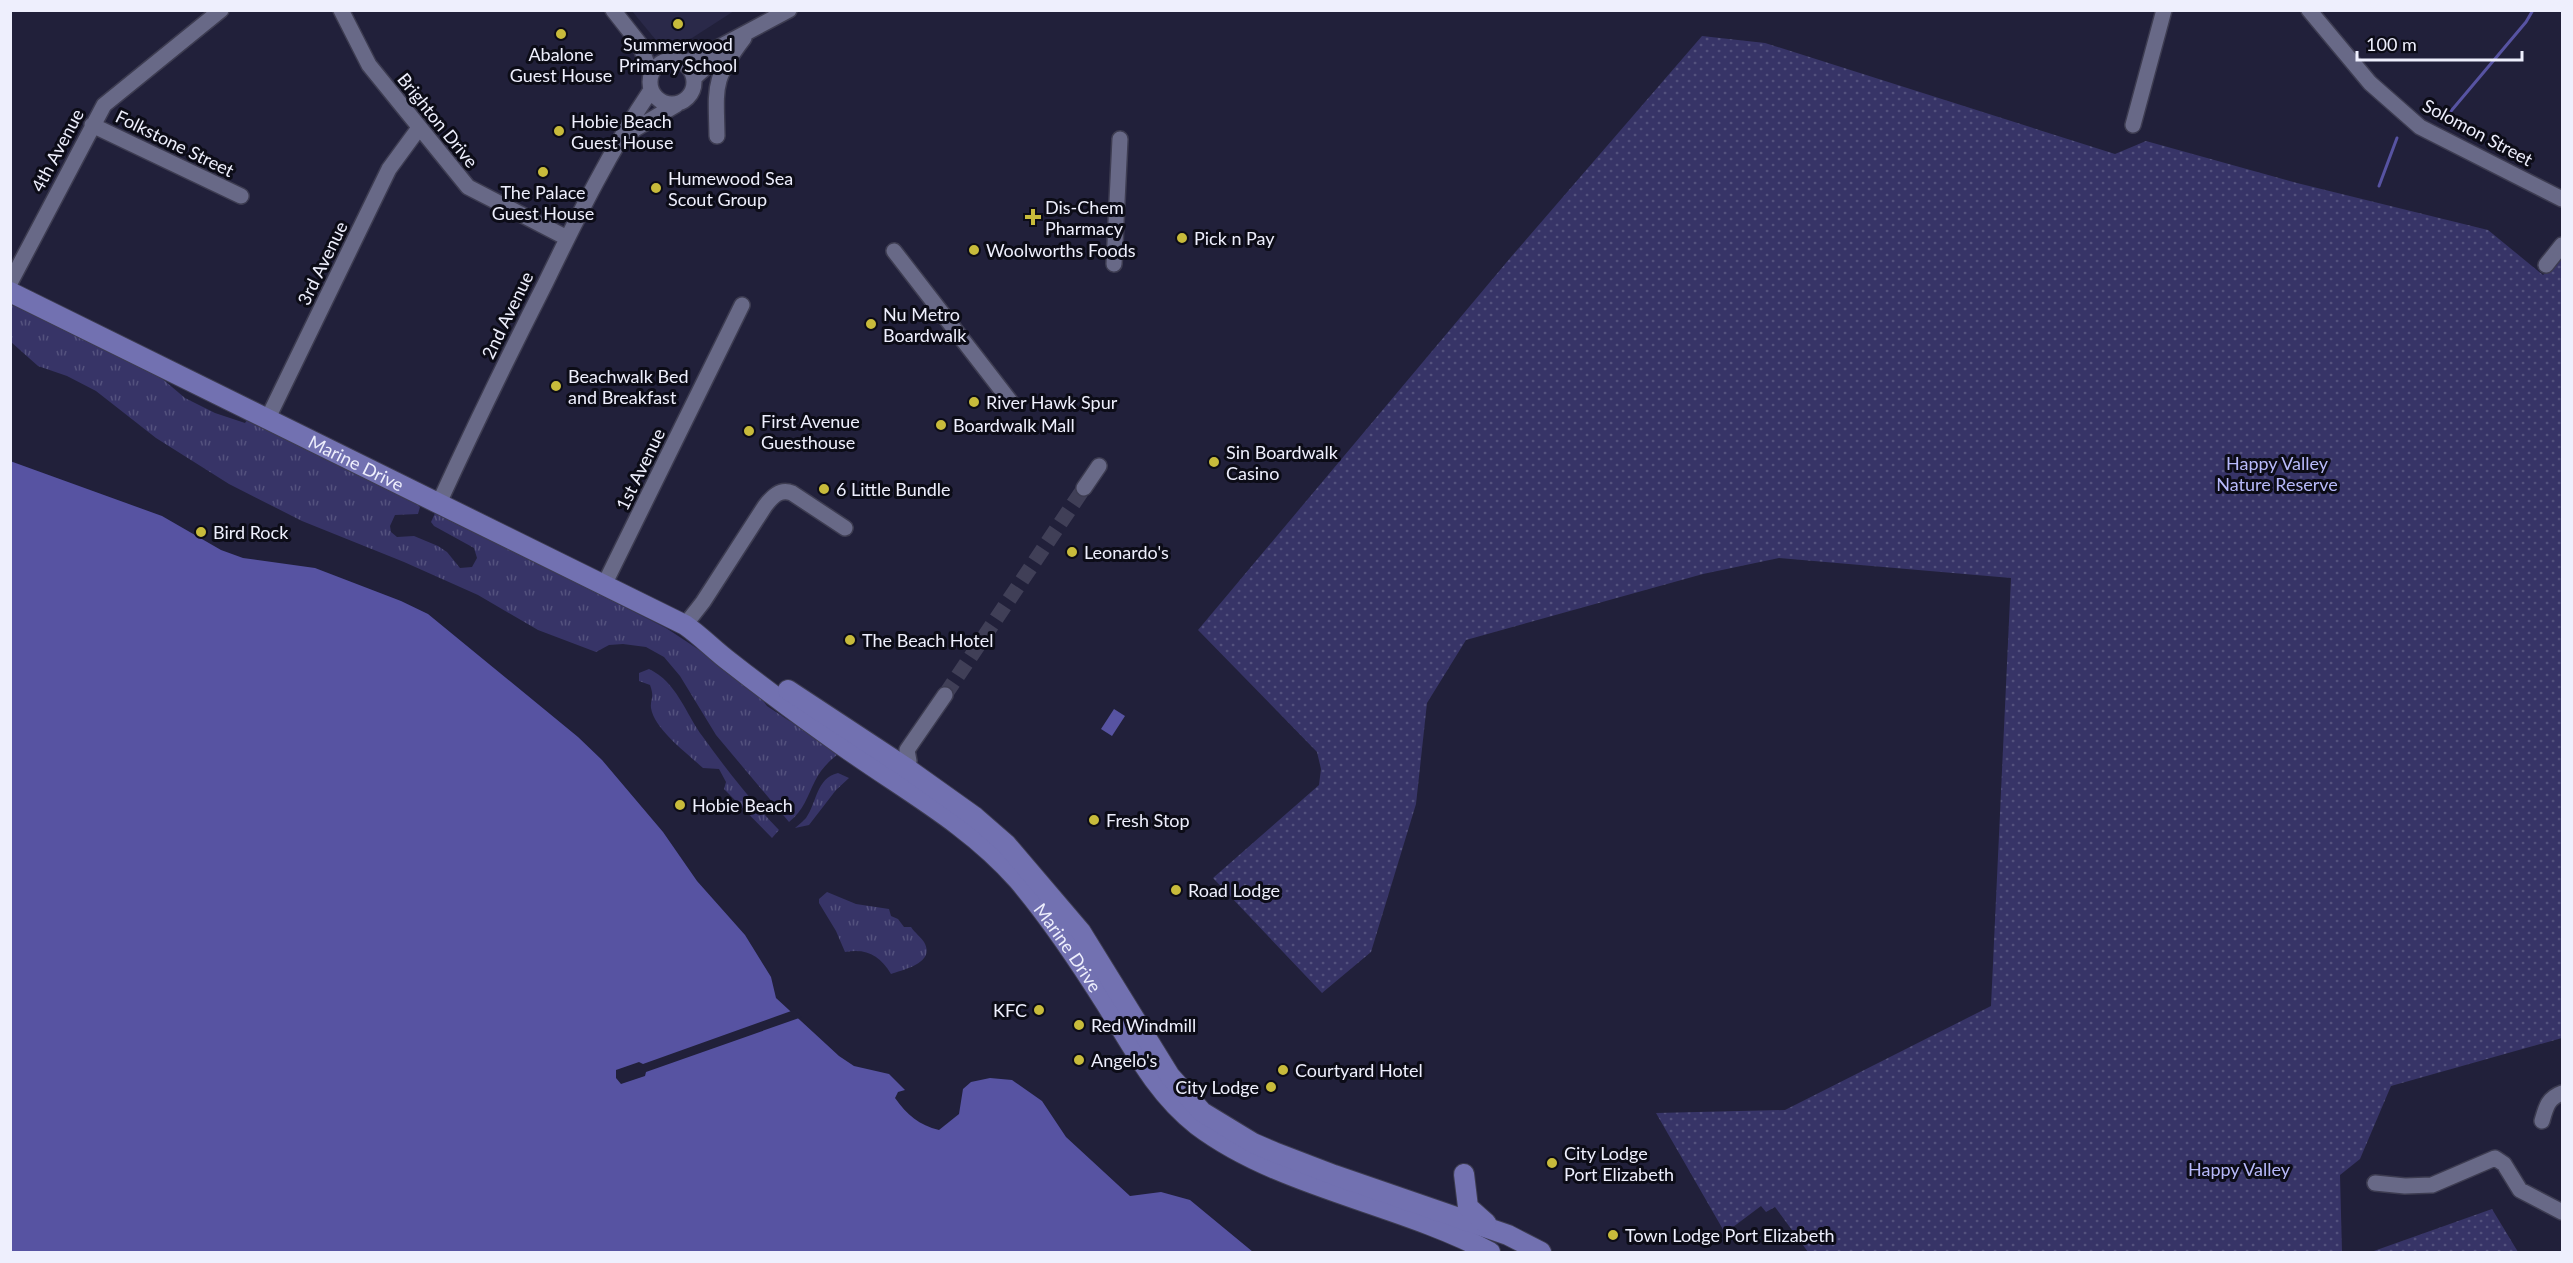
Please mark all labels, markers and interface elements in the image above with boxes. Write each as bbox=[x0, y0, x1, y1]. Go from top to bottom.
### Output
marker: Summerwood Primary School bbox=[671, 17, 685, 31]
scale bar bbox=[2357, 24, 2522, 62]
marker: Abalone Guest House bbox=[554, 27, 568, 41]
place label: Summerwood Primary School bbox=[619, 33, 737, 76]
text: 100 m bbox=[2366, 33, 2417, 55]
place label: Abalone Guest House bbox=[510, 43, 612, 86]
street label: Brighton Drive bbox=[393, 68, 483, 172]
street label: Solomon Street bbox=[2419, 94, 2537, 170]
street label: 4th Avenue bbox=[26, 105, 88, 195]
street label: Folkstone Street bbox=[112, 105, 238, 181]
place label: Hobie Beach Guest House bbox=[571, 110, 673, 153]
marker: Hobie Beach Guest House bbox=[552, 124, 566, 138]
marker: The Palace Guest House bbox=[536, 165, 550, 179]
place label: Humewood Sea Scout Group bbox=[668, 167, 793, 210]
place label: The Palace Guest House bbox=[492, 181, 594, 224]
marker: Humewood Sea Scout Group bbox=[649, 181, 663, 195]
place label: Dis-Chem Pharmacy bbox=[1045, 196, 1124, 239]
marker: Dis-Chem Pharmacy bbox=[1026, 210, 1040, 224]
street label: 3rd Avenue bbox=[292, 218, 352, 308]
place label: Pick n Pay bbox=[1194, 227, 1275, 249]
marker: Pick n Pay bbox=[1175, 231, 1189, 245]
place label: Woolworths Foods bbox=[986, 239, 1136, 261]
marker: Woolworths Foods bbox=[967, 243, 981, 257]
street label: 2nd Avenue bbox=[476, 268, 538, 362]
place label: Nu Metro Boardwalk bbox=[883, 303, 967, 346]
marker: Nu Metro Boardwalk bbox=[864, 317, 878, 331]
place label: Beachwalk Bed and Breakfast bbox=[568, 365, 689, 408]
marker: Beachwalk Bed and Breakfast bbox=[549, 379, 563, 393]
place label: River Hawk Spur bbox=[986, 391, 1118, 413]
marker: River Hawk Spur bbox=[967, 395, 981, 409]
place label: First Avenue Guesthouse bbox=[761, 410, 860, 453]
place label: Boardwalk Mall bbox=[953, 414, 1075, 436]
marker: Boardwalk Mall bbox=[934, 418, 948, 432]
street label: 1st Avenue bbox=[611, 424, 669, 514]
marker: First Avenue Guesthouse bbox=[742, 424, 756, 438]
street label: Marine Drive bbox=[305, 430, 407, 496]
place label: Sin Boardwalk Casino bbox=[1226, 441, 1339, 484]
park label: Happy Valley Nature Reserve bbox=[2216, 452, 2338, 495]
marker: Sin Boardwalk Casino bbox=[1207, 455, 1221, 469]
place label: 6 Little Bundle bbox=[836, 478, 951, 500]
marker: 6 Little Bundle bbox=[817, 482, 831, 496]
place label: Bird Rock bbox=[213, 521, 289, 543]
marker: Bird Rock bbox=[194, 525, 208, 539]
place label: Leonardo's bbox=[1084, 541, 1169, 563]
marker: Leonardo's bbox=[1065, 545, 1079, 559]
place label: The Beach Hotel bbox=[862, 629, 994, 651]
marker: The Beach Hotel bbox=[843, 633, 857, 647]
place label: Hobie Beach bbox=[692, 794, 793, 816]
marker: Hobie Beach bbox=[673, 798, 687, 812]
place label: Fresh Stop bbox=[1106, 809, 1190, 831]
marker: Fresh Stop bbox=[1087, 813, 1101, 827]
place label: Road Lodge bbox=[1188, 879, 1280, 901]
marker: Road Lodge bbox=[1169, 883, 1183, 897]
street label: Marine Drive bbox=[1030, 899, 1107, 996]
place label: KFC bbox=[993, 999, 1027, 1021]
marker: KFC bbox=[1032, 1003, 1046, 1017]
place label: Red Windmill bbox=[1091, 1014, 1196, 1036]
marker: Red Windmill bbox=[1072, 1018, 1086, 1032]
place label: Angelo's bbox=[1091, 1049, 1158, 1071]
marker: Angelo's bbox=[1072, 1053, 1086, 1067]
place label: Courtyard Hotel bbox=[1295, 1059, 1423, 1081]
marker: Courtyard Hotel bbox=[1276, 1063, 1290, 1077]
place label: City Lodge bbox=[1175, 1076, 1259, 1098]
marker: City Lodge bbox=[1264, 1080, 1278, 1094]
place label: City Lodge Port Elizabeth bbox=[1564, 1142, 1674, 1185]
marker: City Lodge Port Elizabeth bbox=[1545, 1156, 1559, 1170]
park label: Happy Valley bbox=[2188, 1158, 2291, 1180]
place label: Town Lodge Port Elizabeth bbox=[1625, 1224, 1835, 1246]
marker: Town Lodge Port Elizabeth bbox=[1606, 1228, 1620, 1242]

